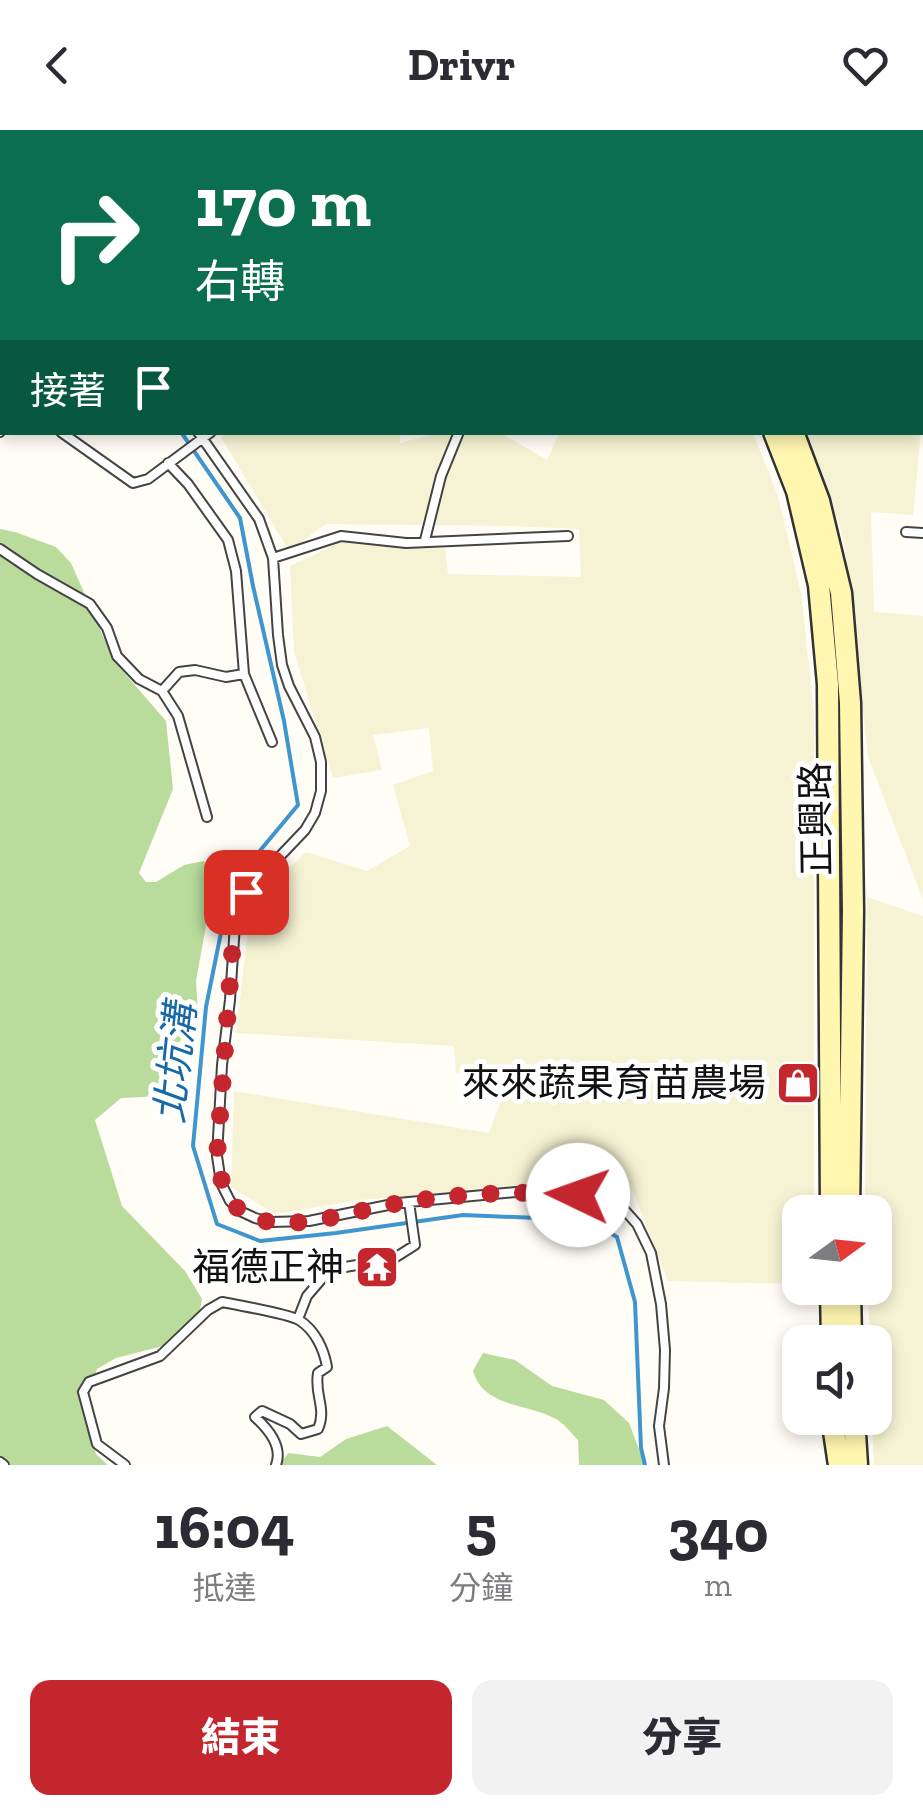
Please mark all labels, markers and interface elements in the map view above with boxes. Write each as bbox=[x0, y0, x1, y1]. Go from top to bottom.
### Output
icon: back bbox=[30, 38, 85, 93]
text: Drivr bbox=[408, 38, 515, 92]
icon: heart bbox=[838, 38, 893, 93]
text: 170 m bbox=[195, 160, 371, 244]
icon: right bbox=[30, 170, 160, 300]
text: 右轉 bbox=[195, 255, 285, 309]
icon: arrive bbox=[126, 360, 181, 415]
text: 接著 bbox=[30, 368, 106, 414]
street label: 正興路 bbox=[792, 762, 840, 876]
pin bbox=[204, 850, 289, 935]
icon: arrive bbox=[219, 865, 274, 920]
water label: 北坑溝 bbox=[145, 996, 206, 1125]
place label: 來來蔬果育苗農場 bbox=[462, 1060, 766, 1106]
shop icon: 來來蔬果育苗農場 bbox=[775, 1060, 821, 1106]
position arrow bbox=[526, 1143, 630, 1247]
north arrow bbox=[782, 1195, 892, 1305]
map controls bbox=[782, 1195, 892, 1435]
place label: 福德正神 bbox=[192, 1244, 344, 1290]
temple icon: 福德正神 bbox=[354, 1244, 400, 1290]
button: sound bbox=[782, 1325, 892, 1435]
text: 16:04 bbox=[155, 1491, 295, 1563]
text: 5 bbox=[465, 1491, 497, 1563]
text: 340 bbox=[668, 1495, 768, 1567]
text: m bbox=[704, 1566, 732, 1604]
text: 抵達 bbox=[193, 1569, 257, 1607]
text: 分鐘 bbox=[449, 1569, 513, 1607]
button: 結束 bbox=[30, 1680, 452, 1795]
button: 分享 bbox=[472, 1680, 893, 1795]

